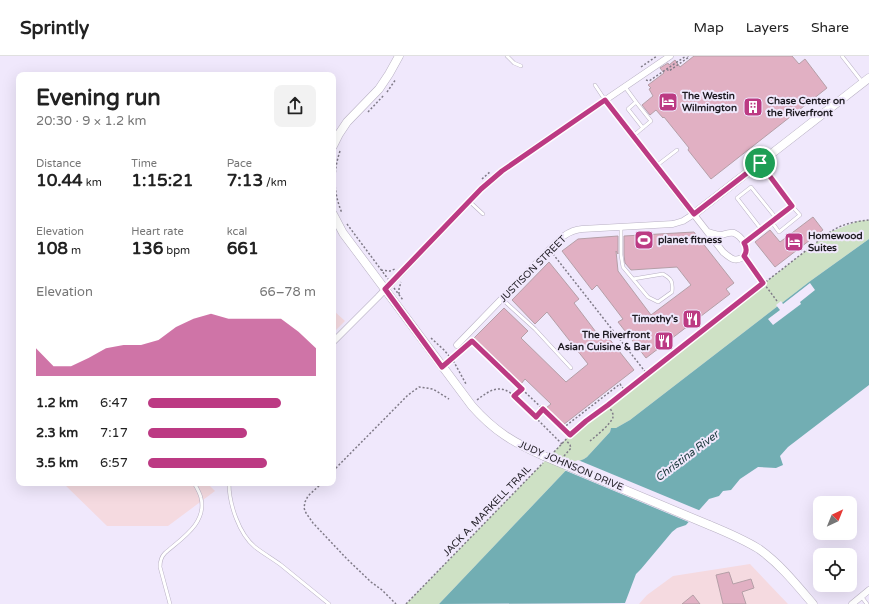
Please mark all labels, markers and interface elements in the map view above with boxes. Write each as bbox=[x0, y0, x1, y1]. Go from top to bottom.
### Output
text: Sprintly bbox=[20, 17, 89, 39]
text: Map bbox=[694, 19, 724, 36]
text: Layers bbox=[746, 19, 789, 36]
text: Share bbox=[811, 19, 849, 36]
text: Evening run bbox=[36, 85, 161, 111]
button: share bbox=[274, 85, 316, 127]
place label: The Westin Wilmington bbox=[681, 90, 737, 114]
hotel icon: The Westin Wilmington bbox=[657, 91, 679, 113]
place label: Chase Center on the Riverfront bbox=[766, 95, 845, 119]
building icon: Chase Center on the Riverfront bbox=[742, 96, 764, 118]
text: 20:30 · 9 × 1.2 km bbox=[36, 113, 147, 129]
pin bbox=[743, 146, 777, 180]
icon: arrive bbox=[749, 152, 771, 174]
text: Distance bbox=[36, 157, 81, 170]
text: Time bbox=[131, 157, 157, 170]
text: Pace bbox=[227, 157, 252, 170]
text: 10.44 bbox=[36, 170, 83, 191]
text: 1:15:21 bbox=[131, 170, 194, 191]
text: 7:13 bbox=[227, 170, 263, 191]
text: km bbox=[83, 176, 102, 189]
text: /km bbox=[263, 176, 287, 189]
text: Elevation bbox=[36, 225, 84, 238]
text: Heart rate bbox=[131, 225, 184, 238]
text: kcal bbox=[227, 225, 247, 238]
sports icon: planet fitness bbox=[633, 229, 655, 251]
place label: Homewood Suites bbox=[808, 230, 863, 254]
hotel icon: Homewood Suites bbox=[783, 231, 805, 253]
street label: JUSTISON STREET bbox=[497, 233, 569, 305]
place label: planet fitness bbox=[658, 234, 722, 246]
text: 108 bbox=[36, 238, 68, 259]
text: 136 bbox=[131, 238, 163, 259]
text: 661 bbox=[227, 238, 259, 259]
text: m bbox=[68, 244, 81, 257]
text: bpm bbox=[163, 244, 190, 257]
text: Elevation bbox=[36, 284, 93, 300]
text: 66–78 m bbox=[259, 284, 316, 300]
restaurant icon: Timothy's bbox=[681, 308, 703, 330]
place label: Timothy's bbox=[631, 313, 678, 325]
place label: The Riverfront Asian Cuisine & Bar bbox=[558, 329, 650, 353]
restaurant icon: The Riverfront Asian Cuisine & Bar bbox=[653, 330, 675, 352]
text: 1.2 km bbox=[36, 395, 78, 411]
text: 6:47 bbox=[100, 395, 128, 411]
text: 2.3 km bbox=[36, 425, 78, 441]
text: 7:17 bbox=[100, 425, 128, 441]
water label: Christina River bbox=[653, 427, 723, 484]
street label: JUDY JOHNSON DRIVE bbox=[517, 439, 625, 493]
text: 3.5 km bbox=[36, 455, 78, 471]
text: 6:57 bbox=[100, 455, 128, 471]
street label: JACK A. MARKELL TRAIL bbox=[440, 463, 534, 559]
north arrow bbox=[813, 496, 857, 540]
map controls bbox=[813, 496, 857, 592]
button: locate bbox=[813, 548, 857, 592]

